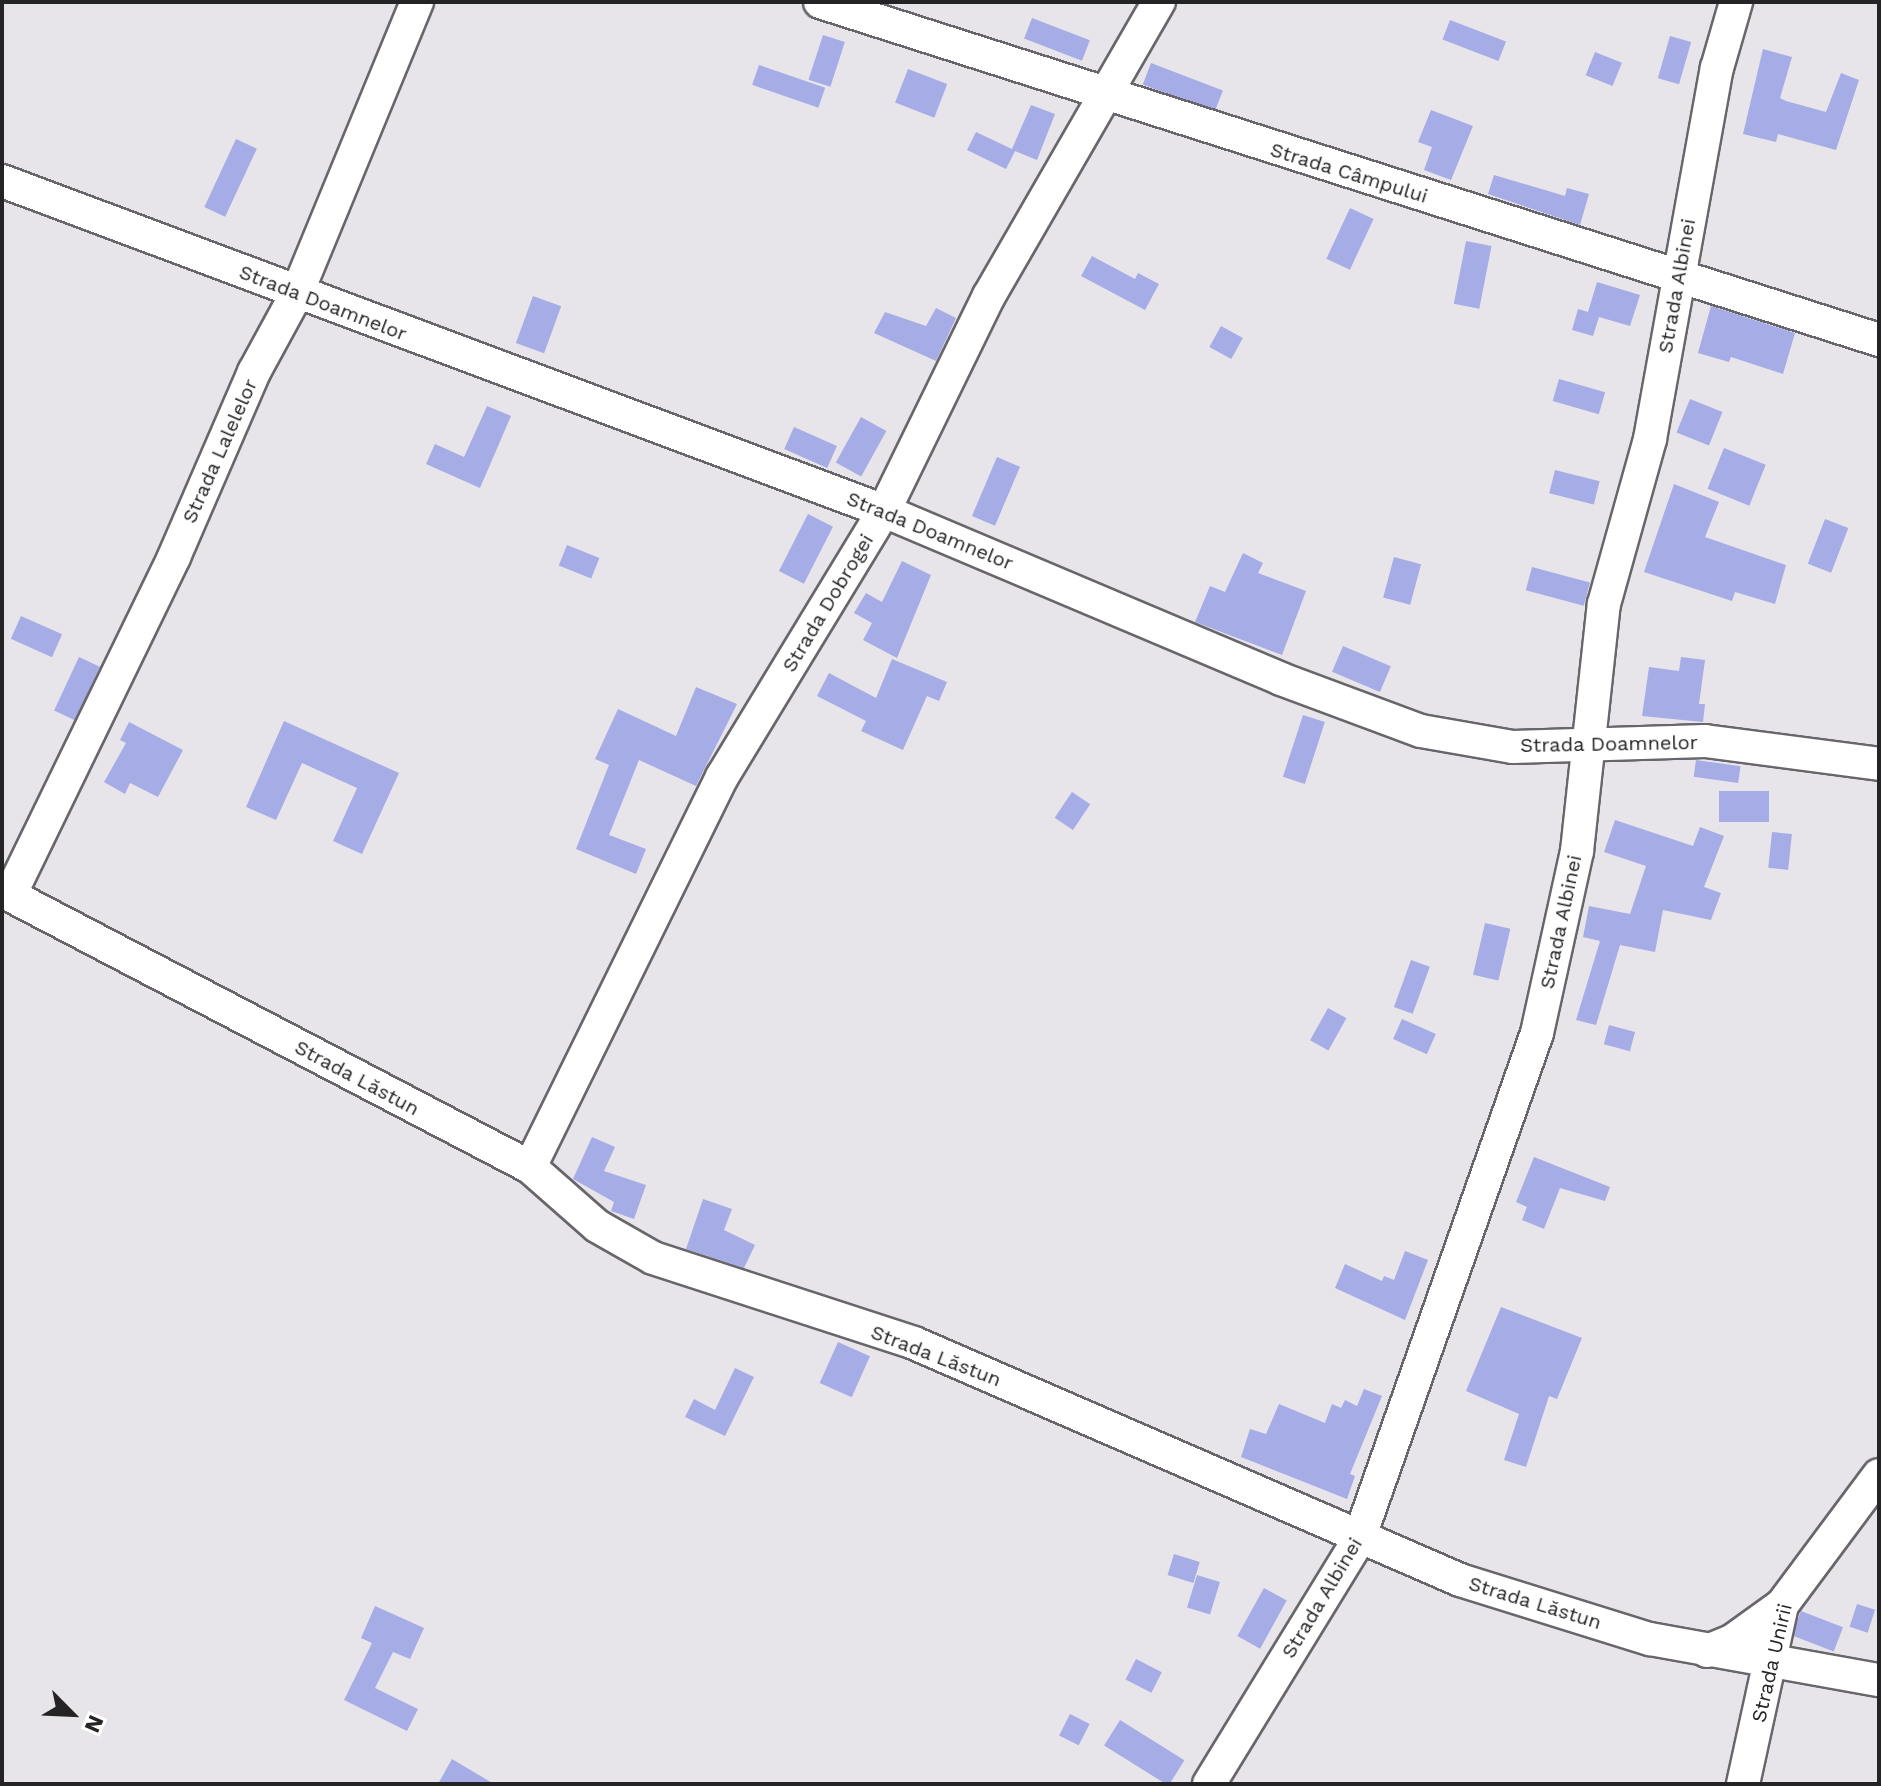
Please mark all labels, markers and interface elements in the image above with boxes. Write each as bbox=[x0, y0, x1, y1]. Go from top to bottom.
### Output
street label: Strada Câmpului bbox=[1267, 138, 1431, 208]
street label: Strada Albinei bbox=[1653, 216, 1701, 356]
street label: Strada Doamnelor bbox=[236, 260, 410, 346]
street label: Strada Lalelelor bbox=[177, 375, 263, 527]
street label: Strada Doamnelor bbox=[843, 487, 1017, 575]
street label: Strada Dobrogei bbox=[777, 529, 879, 677]
street label: Strada Doamnelor bbox=[1520, 730, 1698, 758]
street label: Strada Albinei bbox=[1535, 852, 1587, 992]
street label: Strada Lăstun bbox=[290, 1035, 424, 1121]
street label: Strada Lăstun bbox=[867, 1320, 1005, 1392]
street label: Strada Albinei bbox=[1276, 1533, 1368, 1663]
street label: Strada Lăstun bbox=[1466, 1571, 1604, 1635]
street label: Strada Unirii bbox=[1747, 1601, 1797, 1725]
north arrow bbox=[32, 1674, 112, 1754]
text: N bbox=[80, 1711, 109, 1737]

